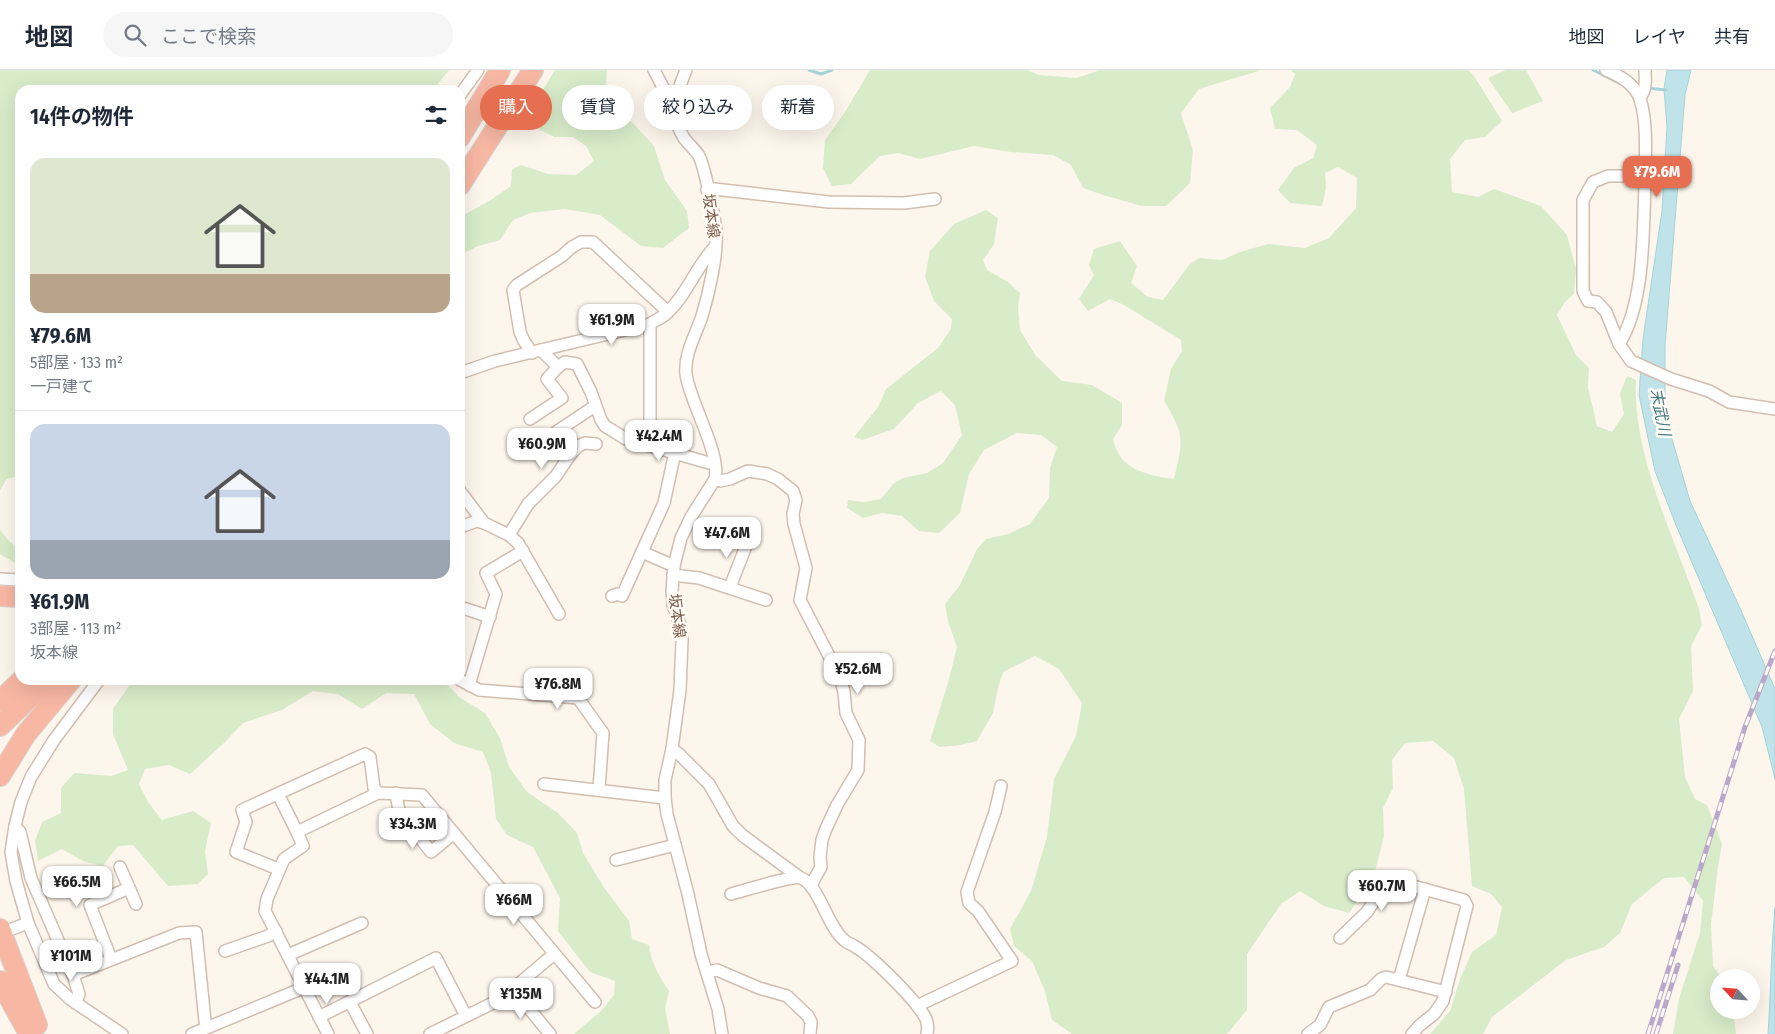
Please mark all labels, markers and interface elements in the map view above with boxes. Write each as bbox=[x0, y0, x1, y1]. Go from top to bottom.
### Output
search box bbox=[103, 12, 453, 57]
icon: search bbox=[121, 21, 149, 49]
text: 地図 bbox=[25, 23, 73, 51]
text: ここで検索 bbox=[161, 25, 256, 48]
text: 地図 bbox=[1569, 26, 1605, 48]
text: レイヤ bbox=[1633, 26, 1686, 48]
text: 共有 bbox=[1714, 26, 1750, 48]
chip: 購入 bbox=[480, 85, 552, 130]
chip: 賃貸 bbox=[562, 85, 634, 130]
chip: 絞り込み bbox=[644, 85, 752, 130]
chip: 新着 bbox=[762, 85, 834, 130]
icon: filters bbox=[422, 101, 450, 129]
text: 14件の物件 bbox=[30, 104, 134, 130]
pin: ¥79.6M bbox=[1616, 156, 1698, 198]
text: ¥79.6M bbox=[1634, 162, 1680, 181]
icon: home bbox=[195, 191, 285, 281]
street label: 坂本線 bbox=[699, 192, 723, 240]
pin: ¥61.9M bbox=[571, 304, 653, 346]
text: ¥61.9M bbox=[589, 310, 635, 329]
text: ¥79.6M bbox=[30, 323, 91, 349]
text: 5部屋 · 133 m² bbox=[30, 353, 123, 372]
text: 一戸建て bbox=[30, 377, 94, 396]
water label: 末武川 bbox=[1647, 387, 1675, 439]
pin: ¥42.4M bbox=[618, 420, 700, 462]
text: ¥42.4M bbox=[636, 426, 682, 445]
pin: ¥60.9M bbox=[501, 428, 583, 470]
text: ¥60.9M bbox=[518, 434, 566, 453]
icon: home bbox=[195, 456, 285, 546]
pin: ¥47.6M bbox=[686, 516, 768, 559]
text: ¥47.6M bbox=[704, 523, 750, 542]
text: ¥61.9M bbox=[30, 589, 89, 615]
street label: 坂本線 bbox=[665, 592, 689, 640]
text: 3部屋 · 113 m² bbox=[30, 619, 121, 638]
text: 坂本線 bbox=[30, 643, 78, 662]
pin: ¥52.6M bbox=[817, 652, 899, 695]
text: ¥52.6M bbox=[835, 659, 881, 678]
pin: ¥76.8M bbox=[517, 668, 599, 710]
text: ¥76.8M bbox=[535, 674, 581, 693]
pin: ¥34.3M bbox=[372, 808, 454, 850]
text: ¥34.3M bbox=[390, 814, 436, 833]
pin: ¥66.5M bbox=[36, 866, 118, 908]
pin: ¥60.7M bbox=[1341, 870, 1423, 912]
text: ¥66.5M bbox=[53, 872, 101, 891]
text: ¥60.7M bbox=[1359, 876, 1405, 895]
pin: ¥66M bbox=[484, 884, 544, 926]
text: ¥66M bbox=[496, 890, 532, 909]
pin: ¥101M bbox=[36, 940, 106, 982]
text: ¥101M bbox=[50, 946, 92, 965]
pin: ¥44.1M bbox=[286, 962, 368, 1005]
text: ¥44.1M bbox=[305, 969, 349, 988]
north arrow bbox=[1710, 969, 1760, 1019]
map controls bbox=[1710, 969, 1760, 1019]
pin: ¥135M bbox=[486, 978, 556, 1020]
text: ¥135M bbox=[500, 984, 542, 1003]

